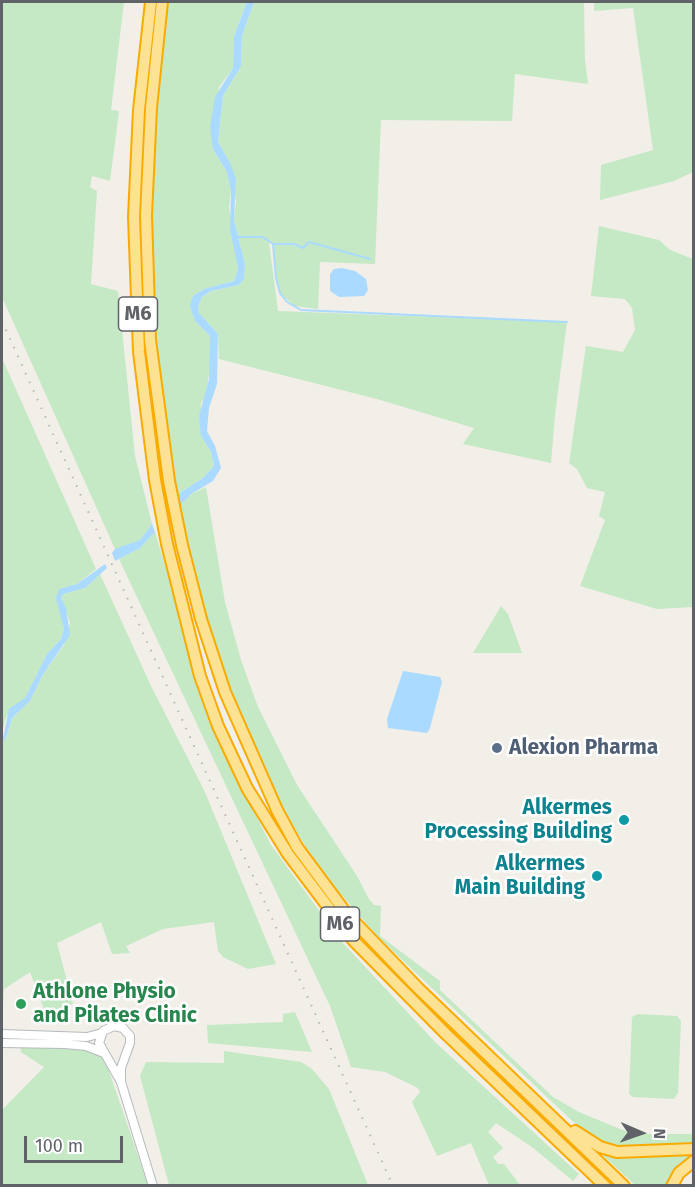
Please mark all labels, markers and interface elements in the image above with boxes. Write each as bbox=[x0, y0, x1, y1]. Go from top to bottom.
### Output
road number: M6 bbox=[118, 297, 158, 331]
place label: Alexion Pharma bbox=[509, 735, 658, 761]
marker: Alexion Pharma bbox=[490, 741, 504, 755]
place label: Alkermes Processing Building bbox=[425, 795, 612, 845]
marker: Alkermes Processing Building bbox=[617, 813, 631, 827]
place label: Alkermes Main Building bbox=[455, 851, 585, 901]
marker: Alkermes Main Building bbox=[590, 869, 604, 883]
road number: M6 bbox=[320, 907, 360, 941]
place label: Athlone Physio and Pilates Clinic bbox=[33, 979, 197, 1029]
marker: Athlone Physio and Pilates Clinic bbox=[14, 997, 28, 1011]
north arrow bbox=[611, 1103, 671, 1163]
scale bar bbox=[27, 1124, 126, 1162]
text: N bbox=[650, 1128, 669, 1139]
text: 100 m bbox=[35, 1135, 83, 1157]

